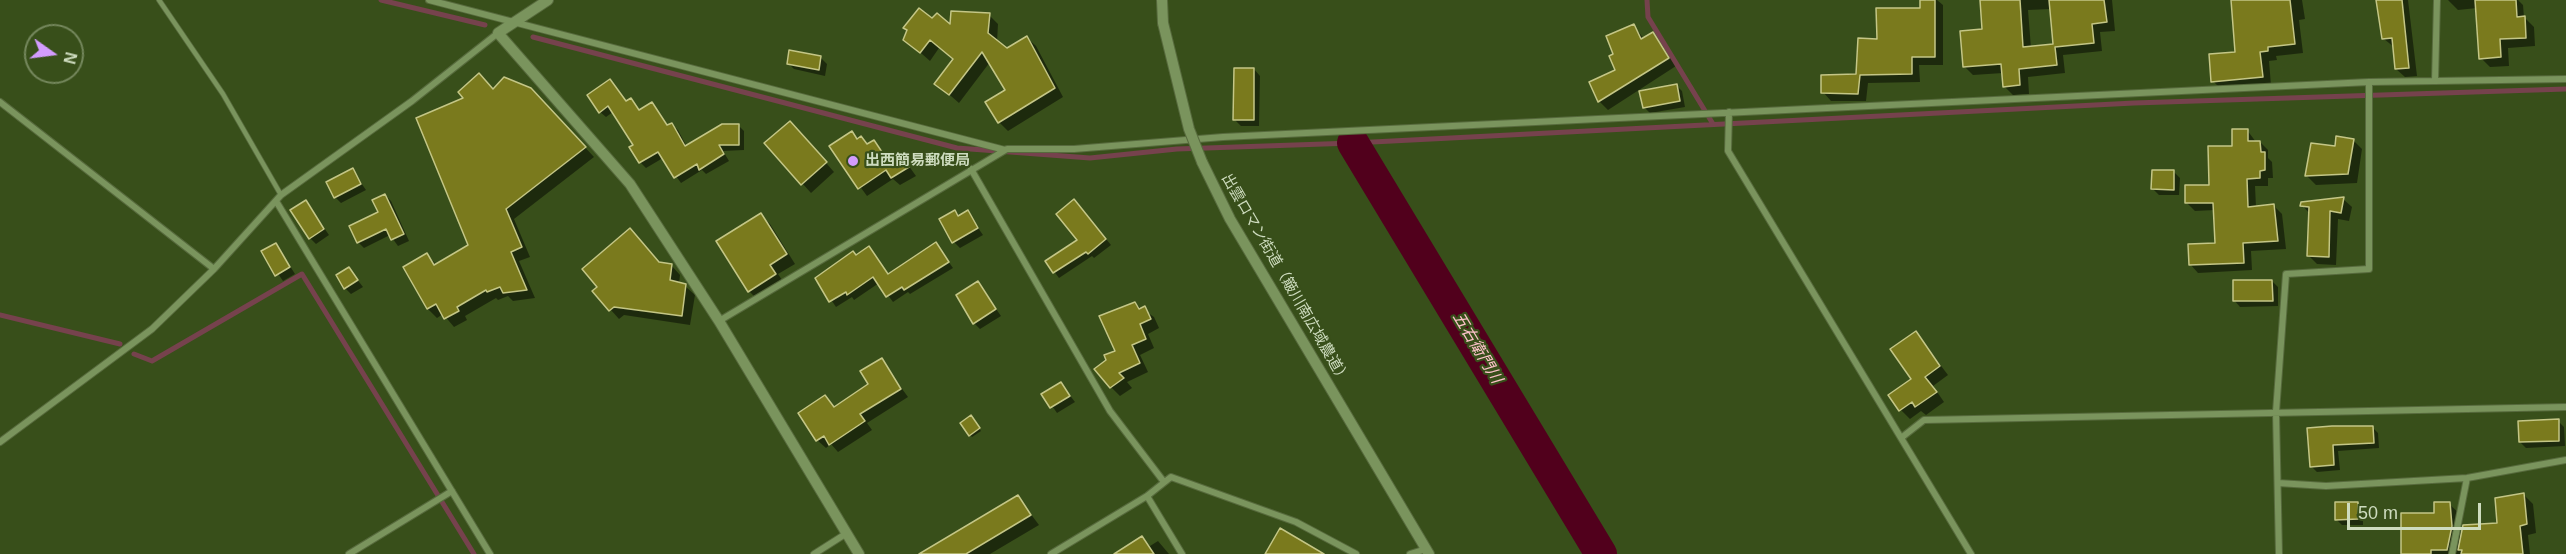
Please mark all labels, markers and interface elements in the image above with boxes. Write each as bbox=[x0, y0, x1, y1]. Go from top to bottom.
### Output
north arrow bbox=[24, 24, 84, 84]
text: N bbox=[60, 50, 80, 66]
place label: 出西簡易郵便局 bbox=[865, 152, 970, 170]
marker: 出西簡易郵便局 bbox=[846, 154, 860, 168]
street label: 出雲ロマン街道（簸川南広域農道） bbox=[1217, 171, 1353, 387]
water label: 五右衛門川 bbox=[1448, 309, 1506, 387]
scale bar bbox=[2350, 491, 2484, 529]
text: 50 m bbox=[2358, 503, 2398, 523]

